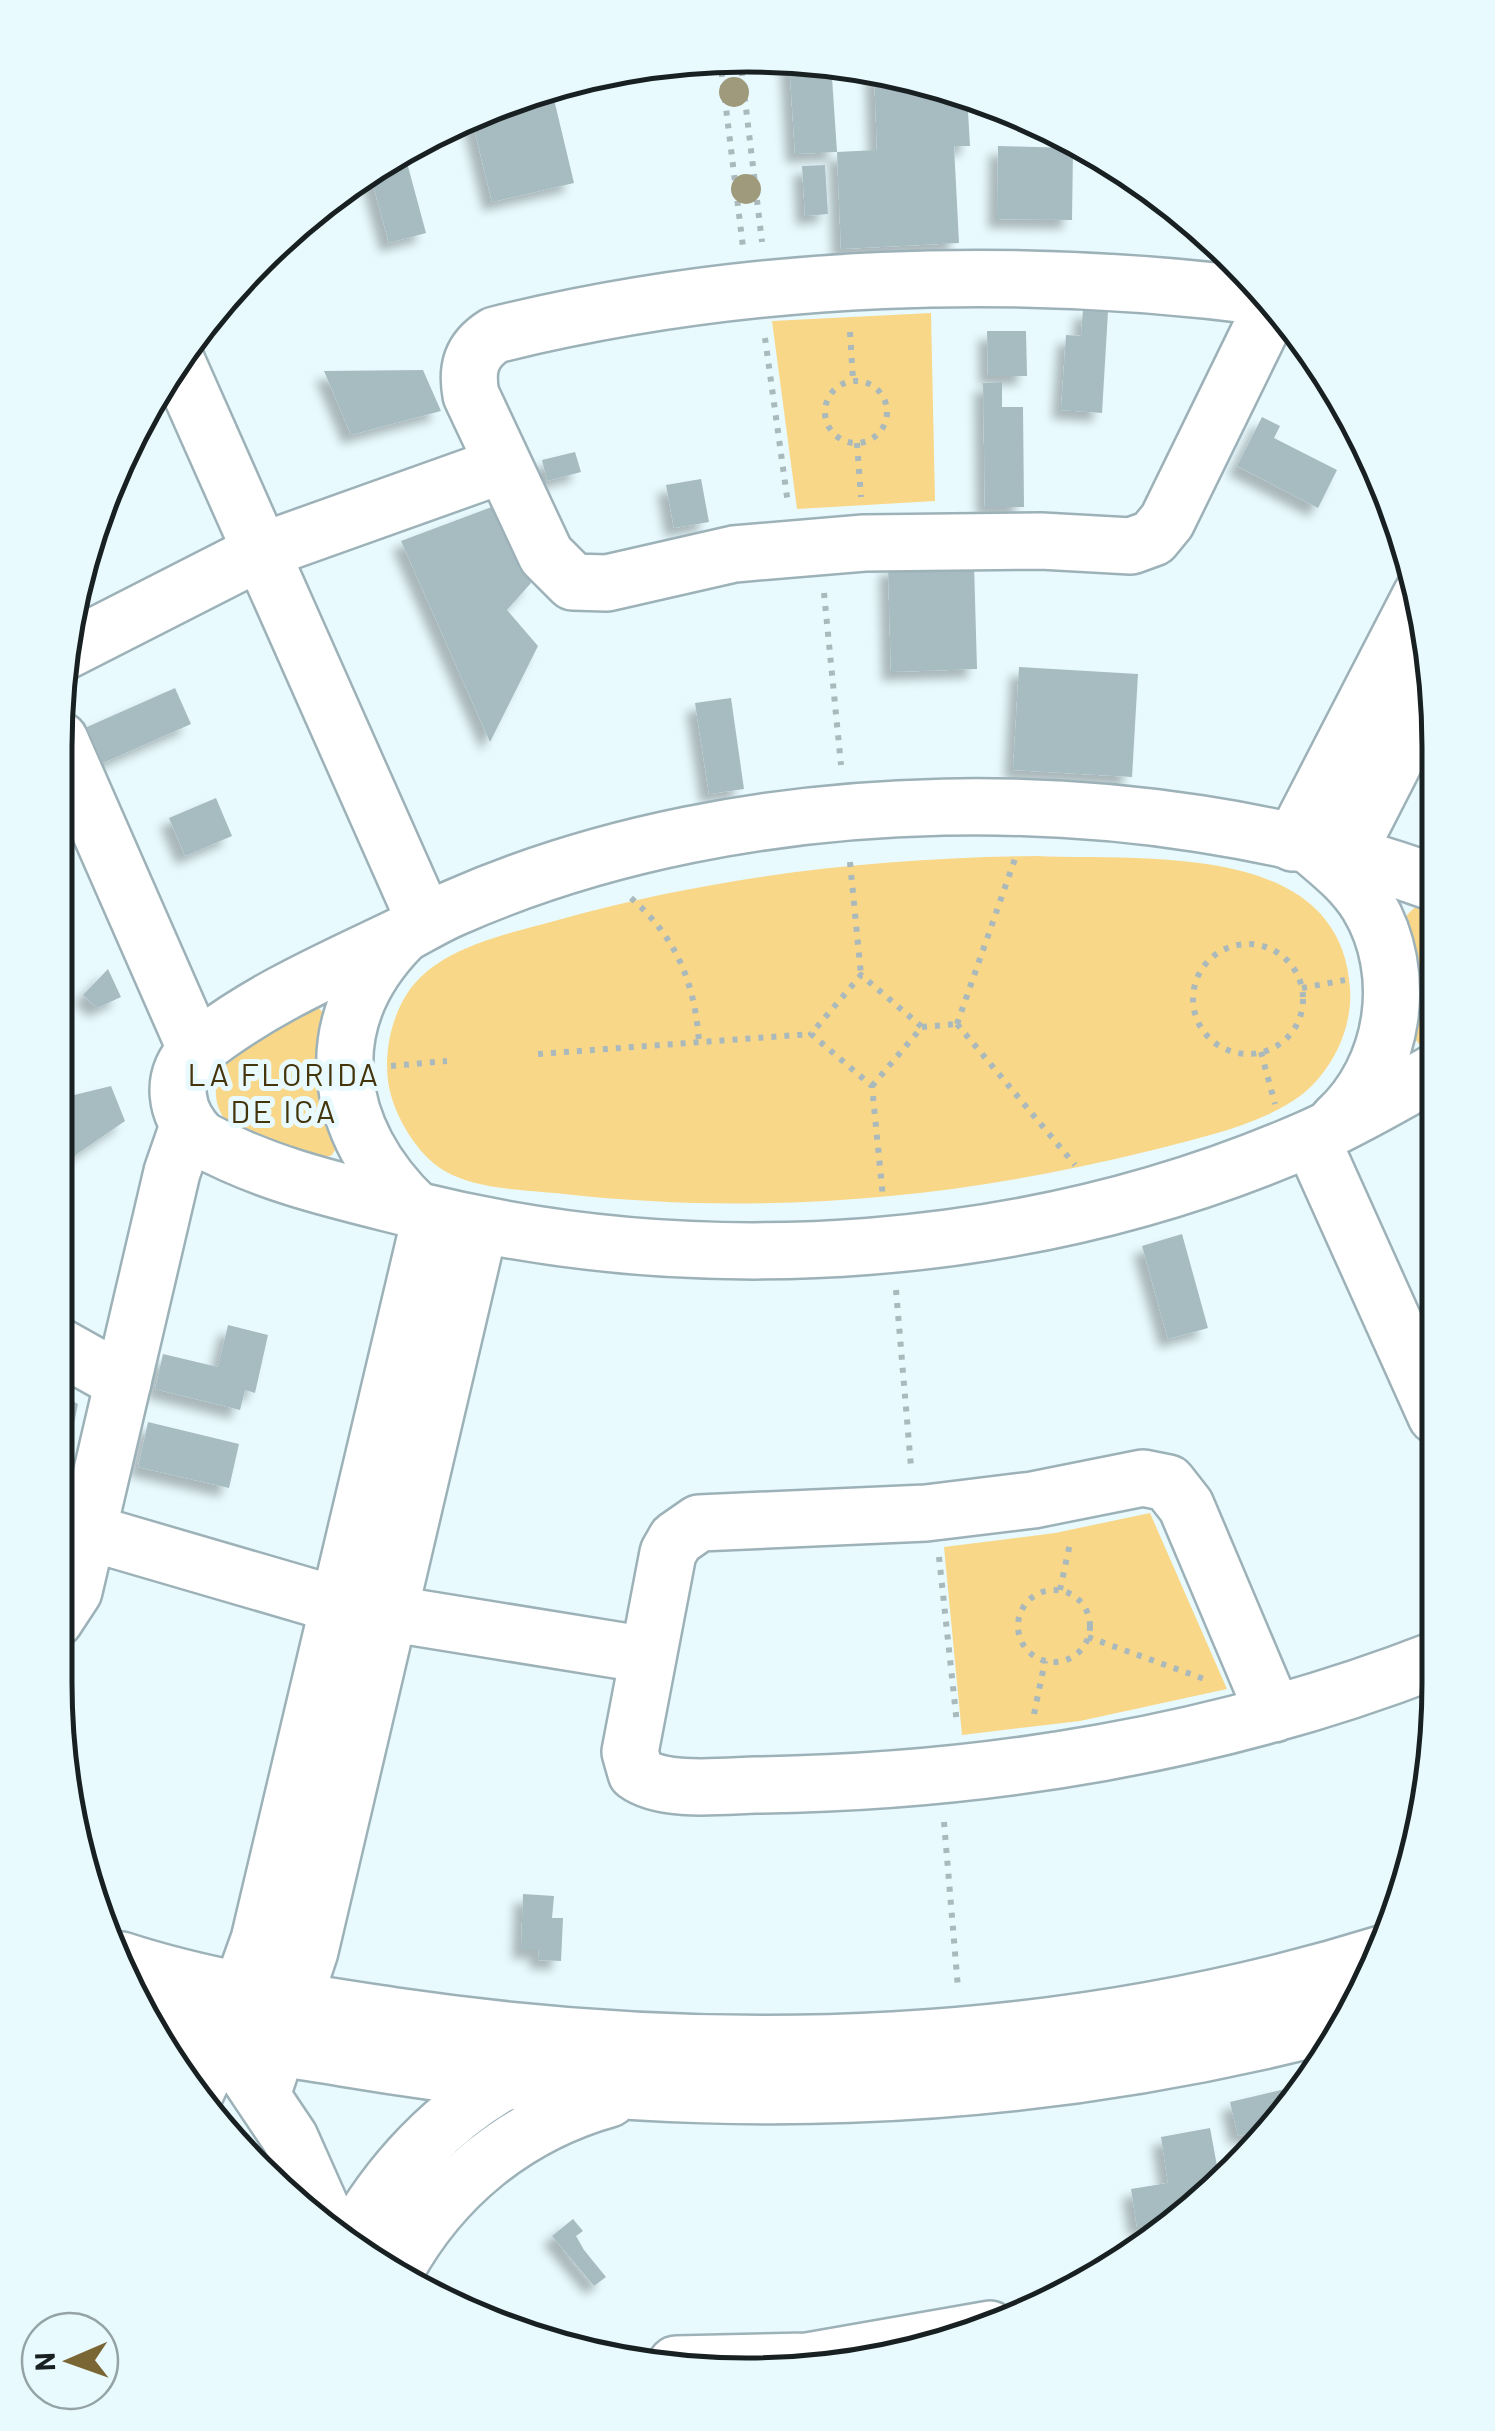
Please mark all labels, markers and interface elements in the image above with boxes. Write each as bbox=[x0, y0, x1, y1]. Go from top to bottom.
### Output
district label: LA FLORIDA DE ICA bbox=[188, 1054, 380, 1129]
north arrow bbox=[20, 2311, 120, 2411]
text: N bbox=[27, 2352, 61, 2372]

